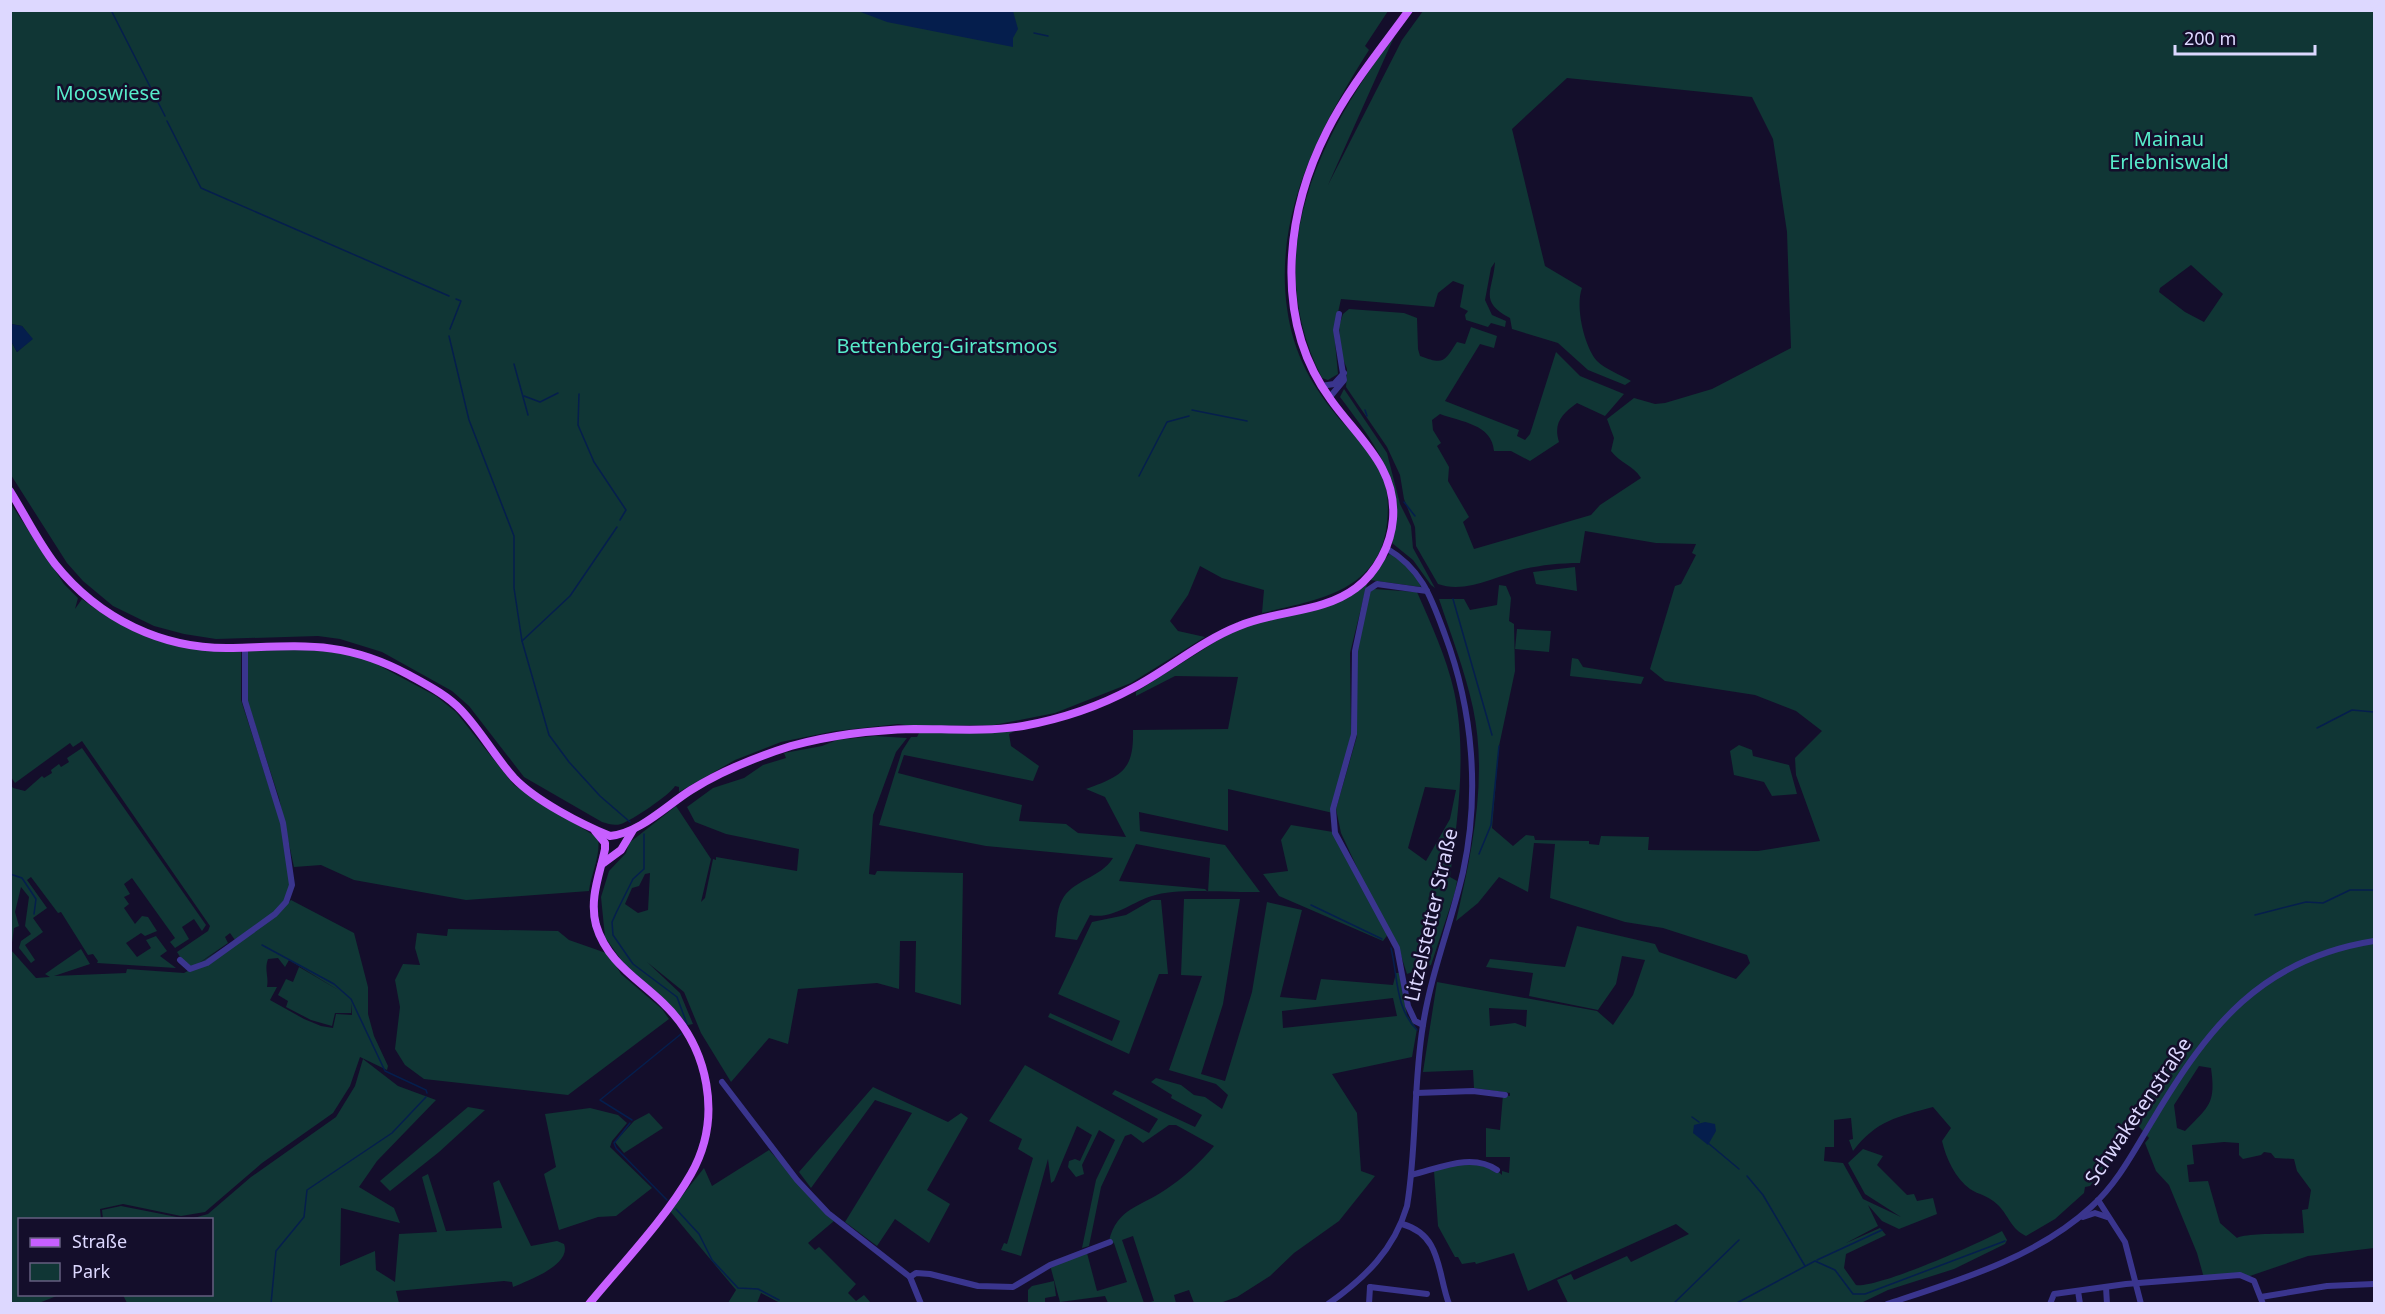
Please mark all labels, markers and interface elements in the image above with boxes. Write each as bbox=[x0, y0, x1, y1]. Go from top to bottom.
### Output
scale bar bbox=[2175, 18, 2314, 56]
text: 200 m bbox=[2184, 26, 2236, 50]
park label: Mooswiese bbox=[56, 79, 160, 106]
park label: Mainau Erlebniswald bbox=[2109, 125, 2229, 175]
park label: Bettenberg-Giratsmoos bbox=[837, 332, 1057, 359]
street label: Litzelstetter Straße bbox=[1397, 826, 1464, 1004]
street label: Schwaketenstraße bbox=[2078, 1032, 2197, 1190]
legend bbox=[18, 1218, 213, 1296]
text: Straße bbox=[72, 1229, 127, 1253]
text: Park bbox=[72, 1259, 110, 1283]

